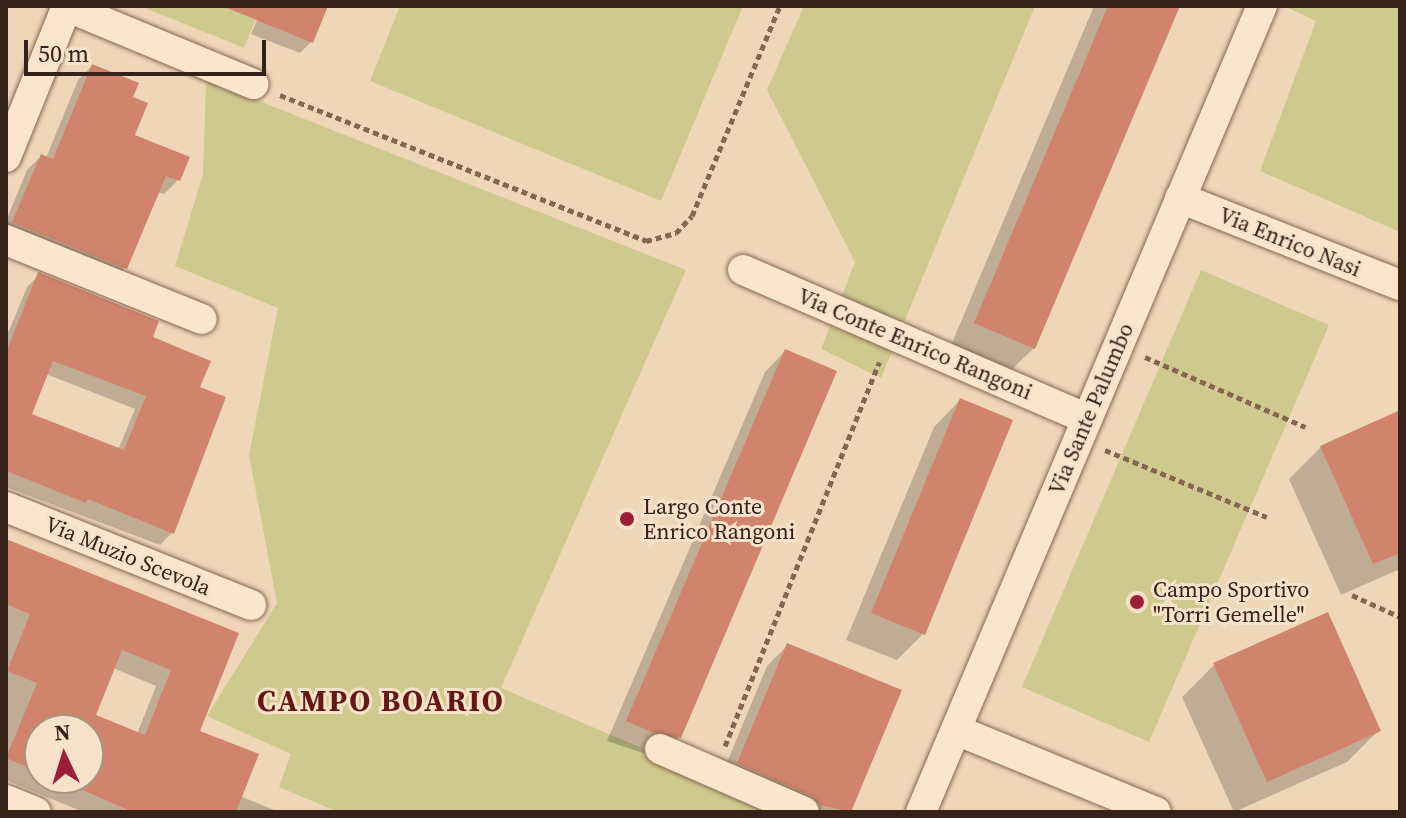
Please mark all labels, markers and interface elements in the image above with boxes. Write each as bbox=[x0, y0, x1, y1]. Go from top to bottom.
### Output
scale bar bbox=[28, 24, 270, 74]
text: 50 m bbox=[38, 37, 89, 70]
street label: Via Enrico Nasi bbox=[1215, 202, 1365, 282]
street label: Via Conte Enrico Rangoni bbox=[794, 283, 1036, 405]
street label: Via Sante Palumbo bbox=[1043, 319, 1139, 499]
place label: Largo Conte Enrico Rangoni bbox=[643, 493, 795, 544]
marker: Largo Conte Enrico Rangoni bbox=[618, 510, 636, 528]
street label: Via Muzio Scevola bbox=[41, 511, 215, 601]
place label: Campo Sportivo "Torri Gemelle" bbox=[1153, 576, 1309, 628]
marker: Campo Sportivo "Torri Gemelle" bbox=[1128, 593, 1146, 611]
district label: CAMPO BOARIO bbox=[257, 683, 505, 719]
north arrow bbox=[24, 714, 104, 794]
text: N bbox=[53, 717, 72, 748]

